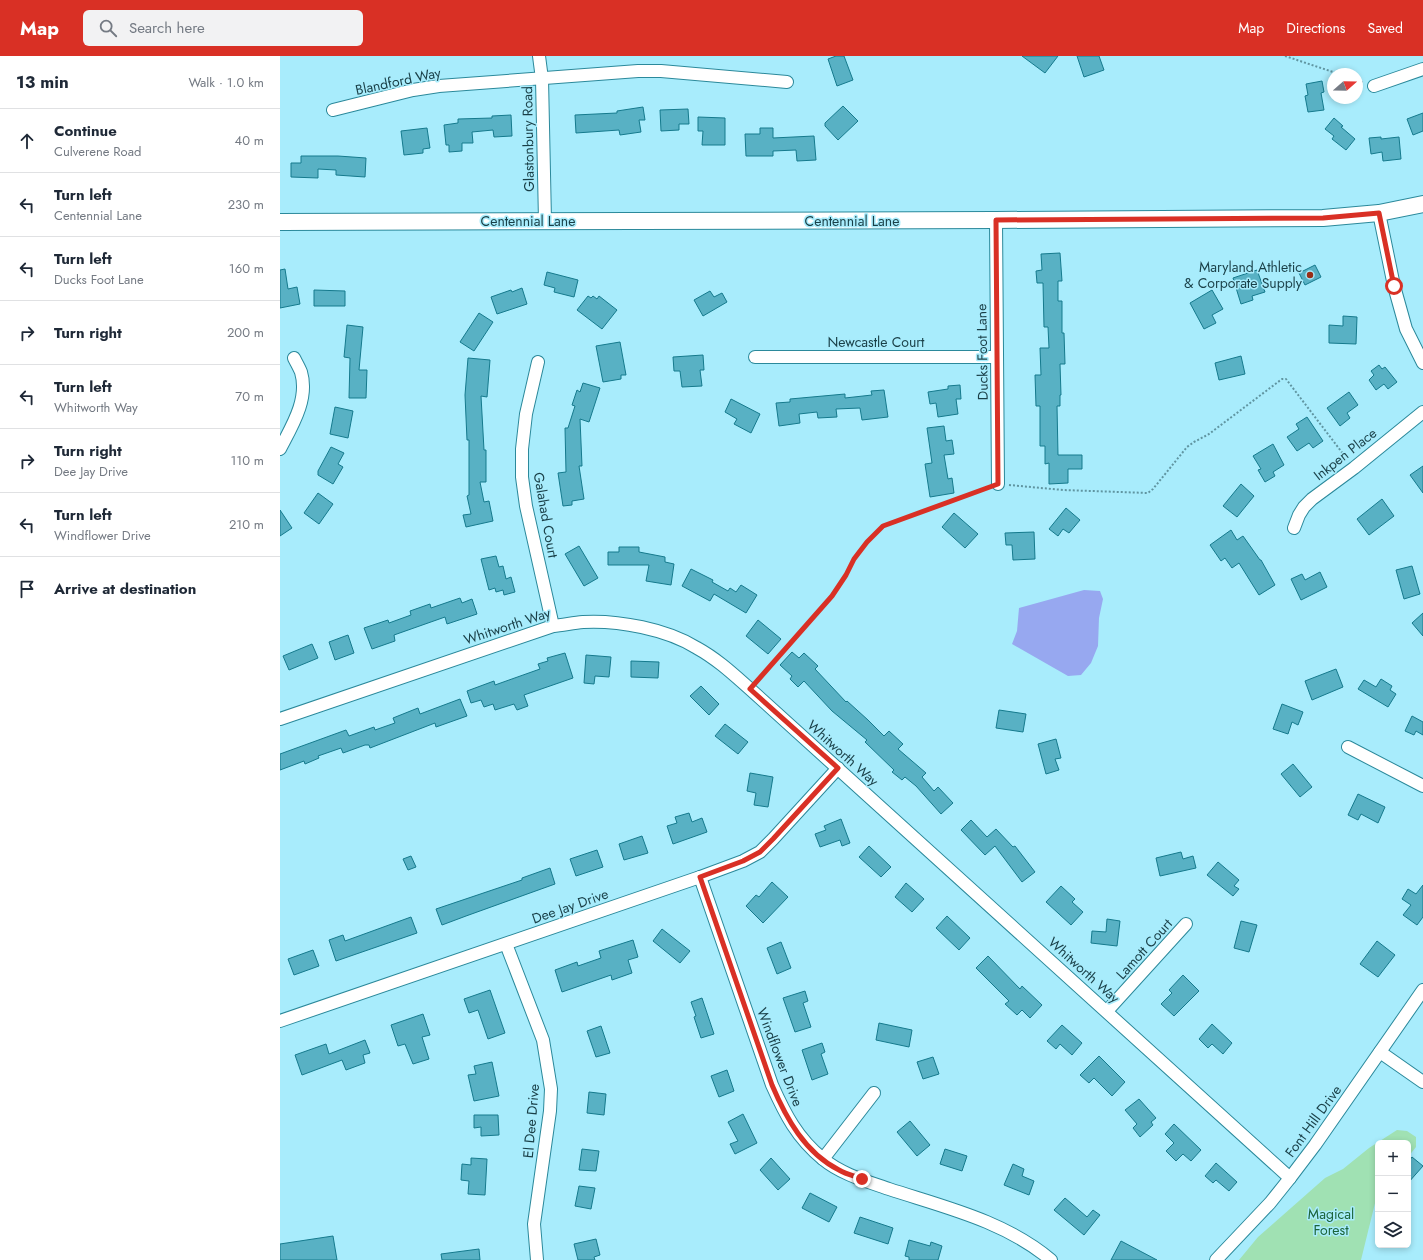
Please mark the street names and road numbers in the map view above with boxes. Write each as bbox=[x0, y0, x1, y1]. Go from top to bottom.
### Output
street label: Blandford Way bbox=[353, 62, 443, 100]
street label: Glastonbury Road bbox=[517, 86, 539, 192]
street label: Centennial Lane bbox=[481, 211, 575, 231]
street label: Centennial Lane bbox=[805, 211, 899, 231]
street label: Ducks Foot Lane bbox=[971, 304, 993, 400]
street label: Newcastle Court bbox=[828, 332, 925, 352]
street label: Inkpen Place bbox=[1309, 423, 1381, 485]
street label: Galahad Court bbox=[529, 471, 563, 560]
street label: Whitworth Way bbox=[461, 602, 554, 649]
street label: Whitworth Way bbox=[803, 715, 884, 791]
street label: Dee Jay Drive bbox=[529, 884, 611, 928]
street label: Lamott Court bbox=[1111, 914, 1177, 984]
street label: Whitworth Way bbox=[1044, 932, 1125, 1008]
street label: Windflower Drive bbox=[752, 1005, 808, 1109]
street label: Font Hill Drive bbox=[1280, 1081, 1346, 1161]
street label: El Dee Drive bbox=[518, 1083, 544, 1159]

